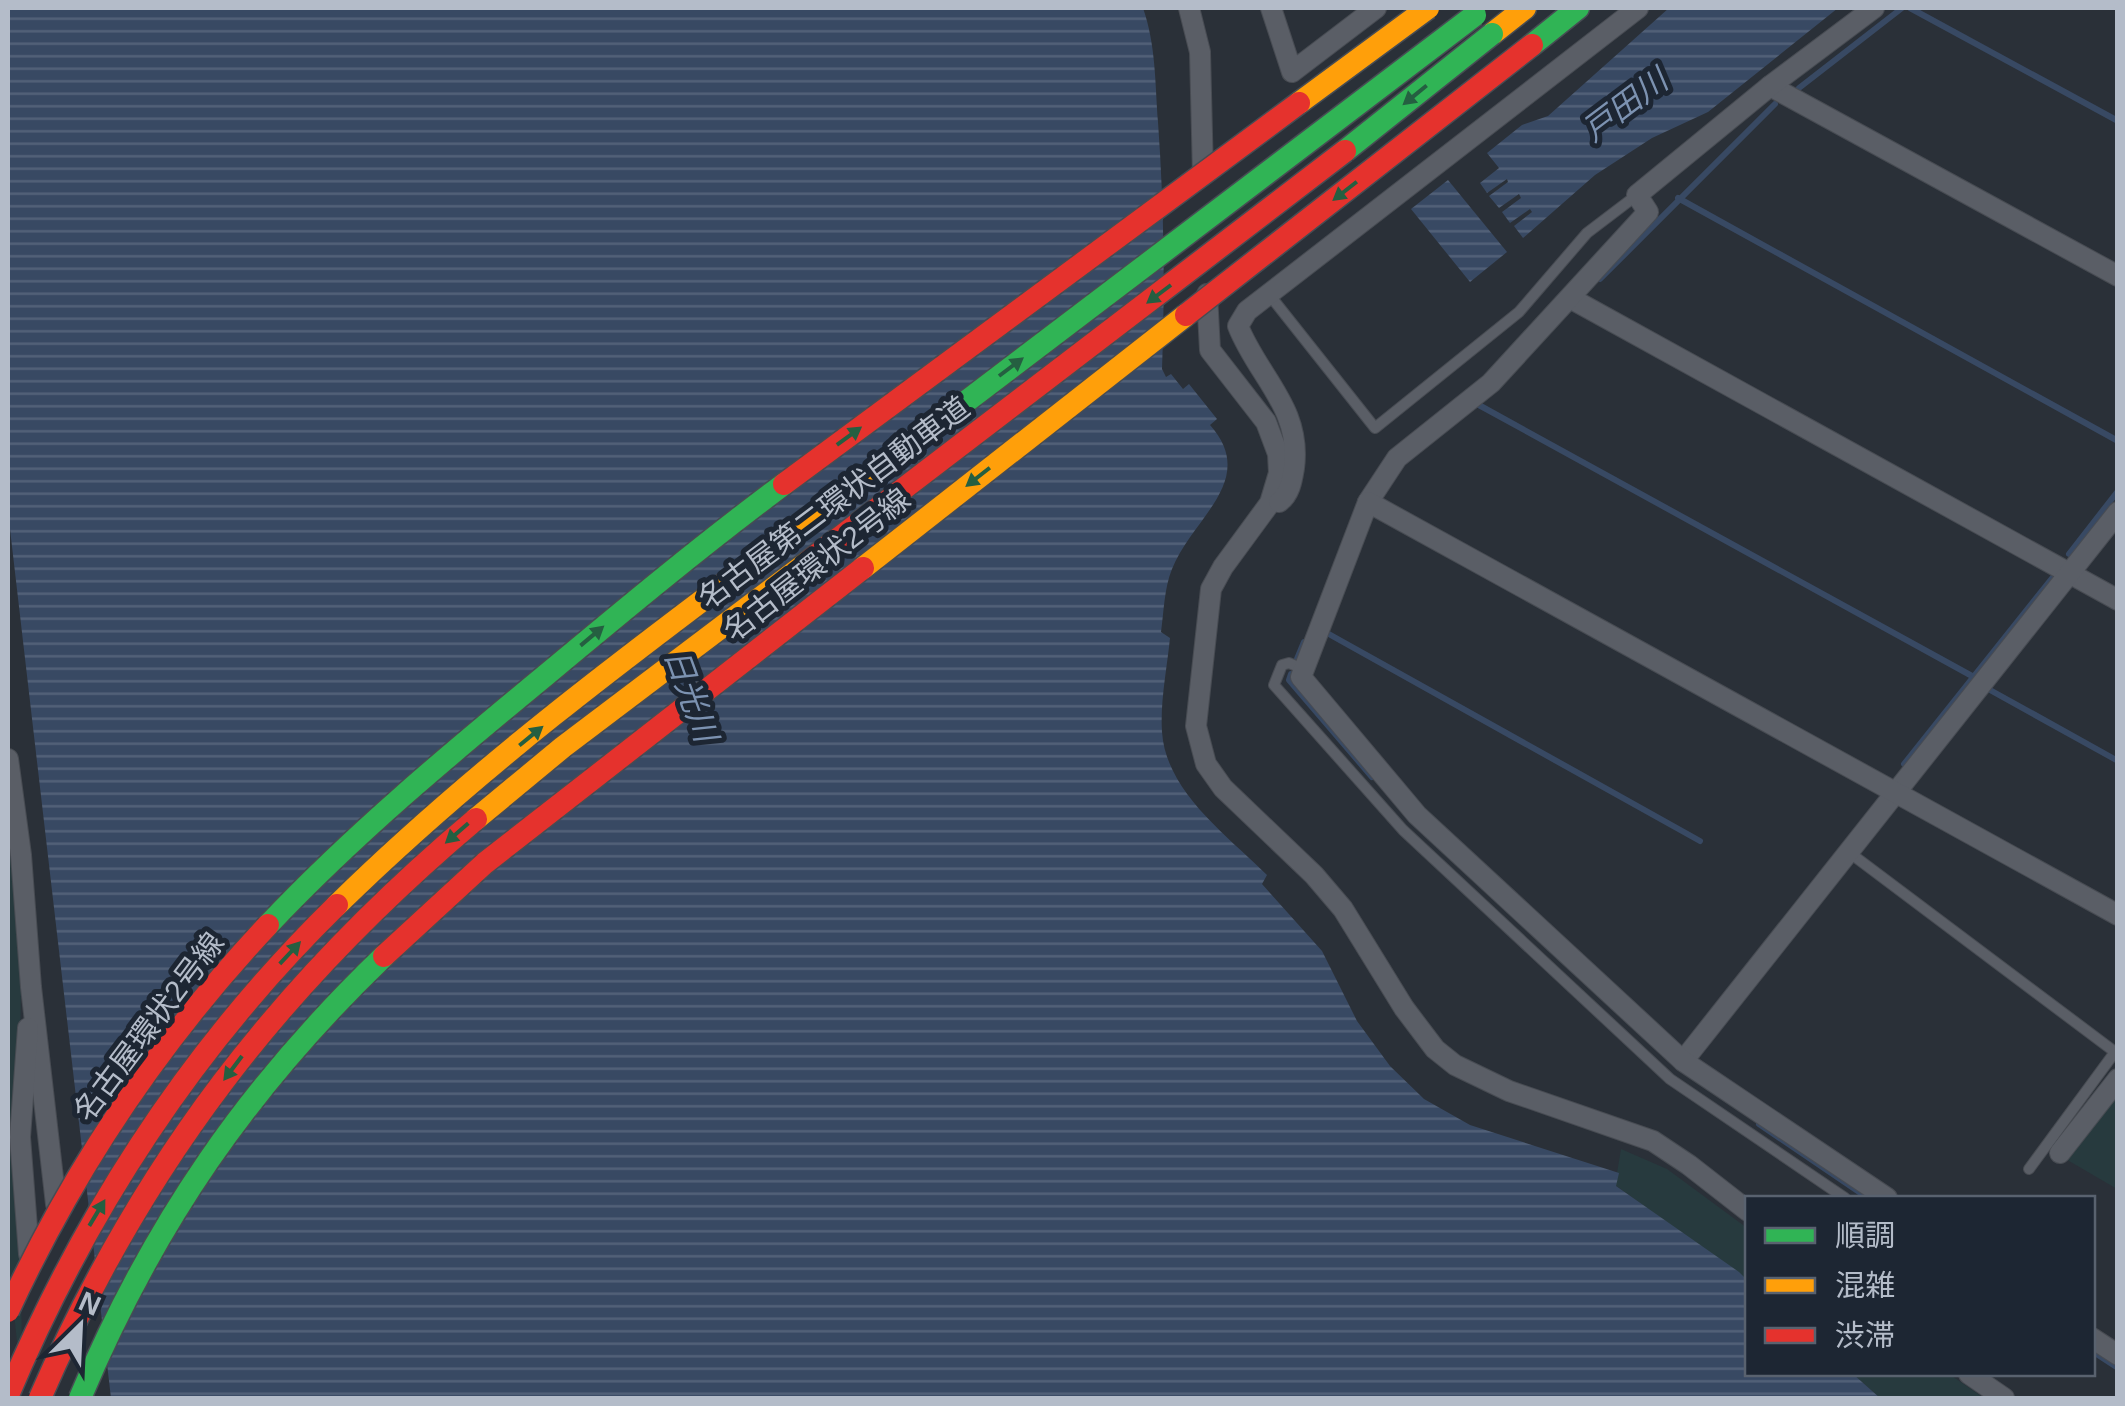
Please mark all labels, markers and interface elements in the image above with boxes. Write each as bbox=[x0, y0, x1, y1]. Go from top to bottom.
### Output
water label: 戸田川 bbox=[1576, 60, 1677, 148]
one-way arrow bbox=[1403, 84, 1428, 105]
one-way arrow bbox=[1332, 180, 1357, 201]
one-way arrow bbox=[1146, 284, 1172, 304]
one-way arrow bbox=[998, 357, 1024, 377]
street label: 名古屋第二環状自動車道 bbox=[692, 390, 975, 615]
one-way arrow bbox=[836, 427, 862, 447]
one-way arrow bbox=[965, 466, 991, 487]
street label: 名古屋環状2号線 bbox=[717, 482, 916, 647]
one-way arrow bbox=[580, 626, 605, 647]
water label: 日光川 bbox=[658, 644, 725, 749]
one-way arrow bbox=[519, 725, 544, 747]
one-way arrow bbox=[445, 822, 470, 844]
street label: 名古屋環状2号線 bbox=[67, 926, 230, 1127]
one-way arrow bbox=[278, 941, 301, 965]
one-way arrow bbox=[224, 1055, 244, 1081]
legend bbox=[1745, 1196, 2095, 1376]
one-way arrow bbox=[88, 1199, 105, 1227]
text: 順調 bbox=[1835, 1219, 1895, 1252]
text: 混雑 bbox=[1835, 1269, 1895, 1302]
north arrow bbox=[30, 1276, 130, 1376]
text: N bbox=[74, 1285, 106, 1322]
text: 渋滞 bbox=[1835, 1319, 1895, 1352]

